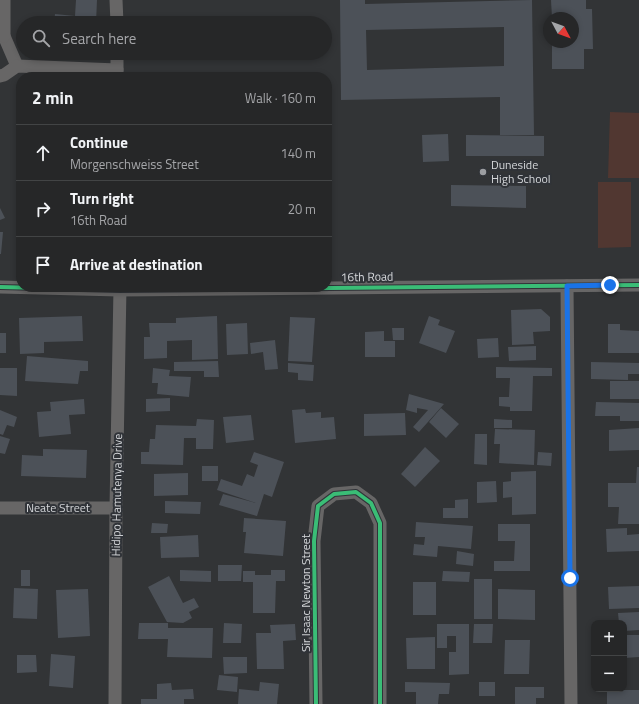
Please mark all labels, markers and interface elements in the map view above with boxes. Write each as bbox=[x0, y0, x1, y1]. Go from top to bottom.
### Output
north arrow bbox=[543, 12, 579, 48]
search box bbox=[16, 16, 332, 60]
icon: search bbox=[30, 27, 52, 49]
text: Search here bbox=[62, 27, 136, 50]
text: 2 min bbox=[32, 85, 73, 111]
text: Walk · 160 m bbox=[245, 88, 316, 108]
text: Continue bbox=[70, 131, 128, 154]
icon: ahead bbox=[32, 142, 54, 164]
text: 140 m bbox=[280, 143, 316, 163]
text: Morgenschweiss Street bbox=[70, 154, 199, 174]
place label: Duneside High School bbox=[491, 155, 551, 188]
marker: Duneside High School bbox=[478, 167, 488, 177]
text: Turn right bbox=[70, 187, 134, 210]
icon: right bbox=[32, 198, 54, 220]
text: 20 m bbox=[288, 199, 316, 219]
text: 16th Road bbox=[70, 210, 127, 230]
text: Arrive at destination bbox=[70, 253, 203, 276]
icon: arrive bbox=[32, 254, 54, 276]
street label: 16th Road bbox=[340, 267, 394, 286]
route end bbox=[601, 276, 619, 294]
street label: Hidipo Hamutenya Drive bbox=[106, 433, 127, 557]
street label: Neate Street bbox=[26, 498, 91, 517]
street label: Sir Isaac Newton Street bbox=[296, 533, 315, 652]
route start bbox=[561, 569, 579, 587]
map controls bbox=[591, 620, 627, 692]
button: + bbox=[591, 620, 627, 656]
button: − bbox=[591, 656, 627, 692]

